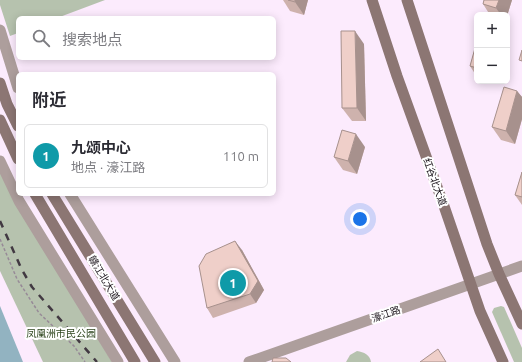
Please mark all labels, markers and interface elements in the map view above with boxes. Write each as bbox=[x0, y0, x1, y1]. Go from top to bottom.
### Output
map controls bbox=[474, 12, 510, 84]
button: + bbox=[474, 12, 510, 48]
search box bbox=[16, 16, 276, 60]
icon: search bbox=[30, 27, 52, 49]
text: 搜索地点 bbox=[62, 31, 122, 48]
button: − bbox=[474, 48, 510, 84]
text: 附近 bbox=[32, 90, 66, 109]
text: 九颂中心 bbox=[71, 139, 131, 156]
text: 1 bbox=[42, 149, 50, 163]
text: 110 m bbox=[223, 149, 259, 163]
street label: 红谷北大道 bbox=[421, 157, 449, 207]
text: 地点 · 濠江路 bbox=[71, 160, 145, 174]
your location bbox=[350, 209, 370, 229]
street label: 赣江北大道 bbox=[86, 254, 122, 302]
pin: 1 bbox=[220, 268, 246, 298]
street label: 濠江路 bbox=[370, 304, 402, 324]
park label: 凤凰洲市民公园 bbox=[26, 328, 96, 339]

